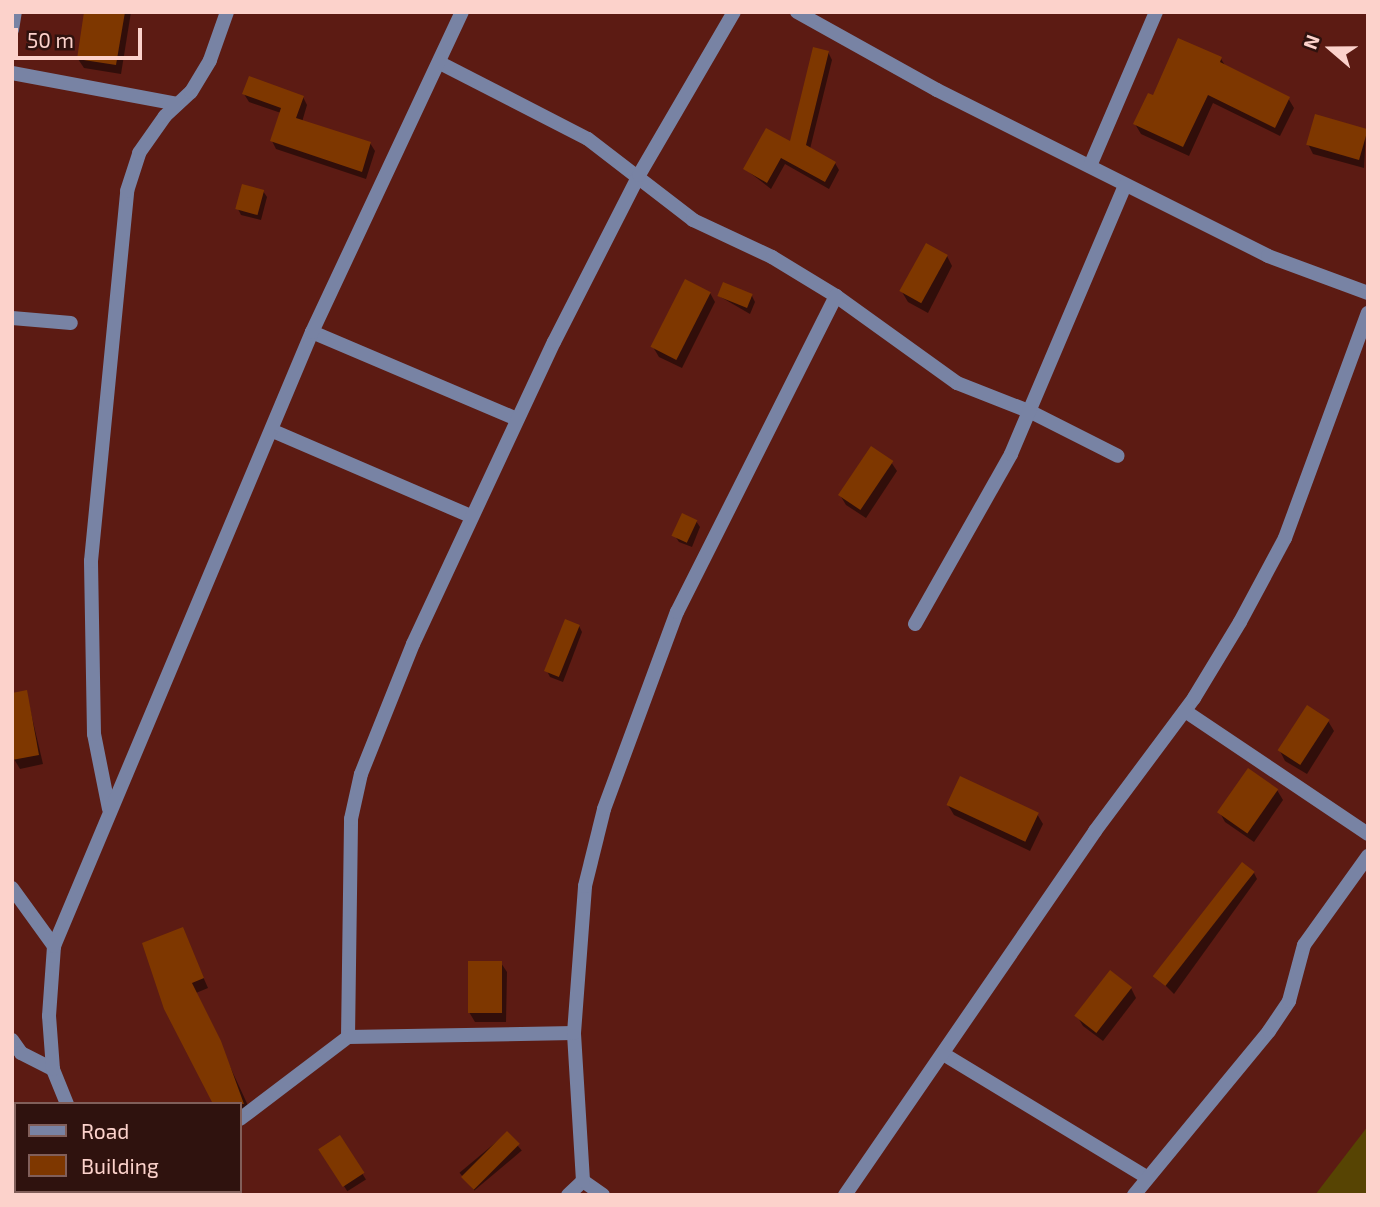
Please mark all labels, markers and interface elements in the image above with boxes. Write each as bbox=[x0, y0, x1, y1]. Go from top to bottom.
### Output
scale bar bbox=[18, 14, 145, 58]
north arrow bbox=[1296, 14, 1366, 84]
text: 50 m bbox=[27, 27, 74, 52]
text: N bbox=[1298, 31, 1324, 52]
legend bbox=[14, 1102, 242, 1193]
text: Road bbox=[81, 1118, 129, 1143]
text: Building bbox=[81, 1153, 159, 1178]

